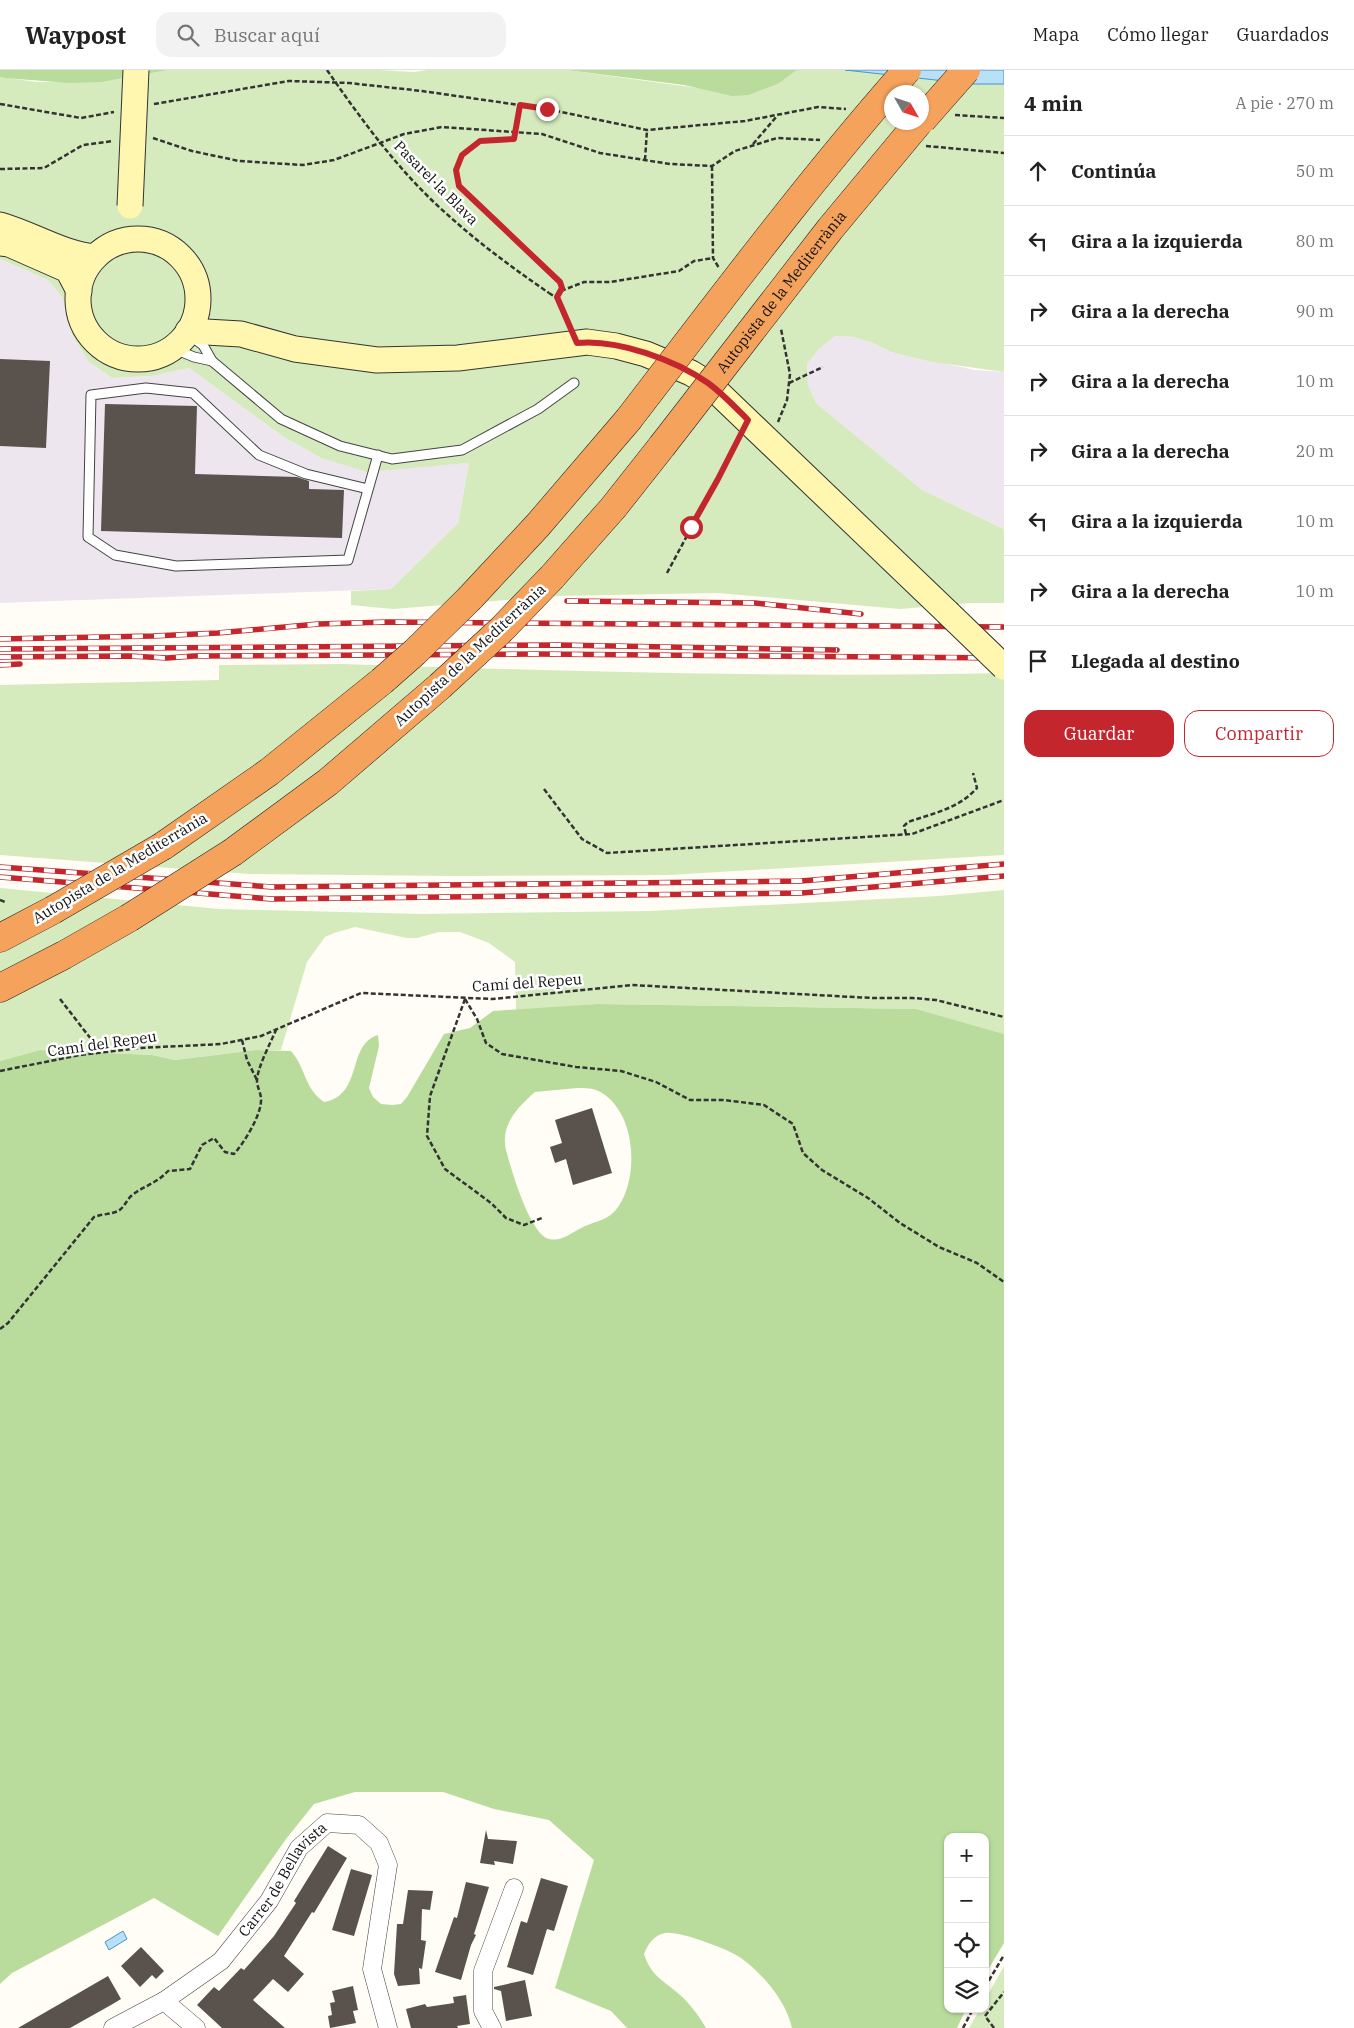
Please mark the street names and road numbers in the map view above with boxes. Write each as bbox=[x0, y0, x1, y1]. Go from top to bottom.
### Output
street label: Pasarel·la Blava bbox=[390, 136, 483, 229]
street label: Autopista de la Mediterrània bbox=[712, 207, 850, 377]
street label: Autopista de la Mediterrània bbox=[390, 579, 549, 730]
street label: Autopista de la Mediterrània bbox=[29, 808, 211, 927]
street label: Camí del Repeu bbox=[471, 969, 582, 996]
street label: Camí del Repeu bbox=[46, 1026, 158, 1061]
street label: Carrer de Bellavista bbox=[234, 1818, 331, 1941]

